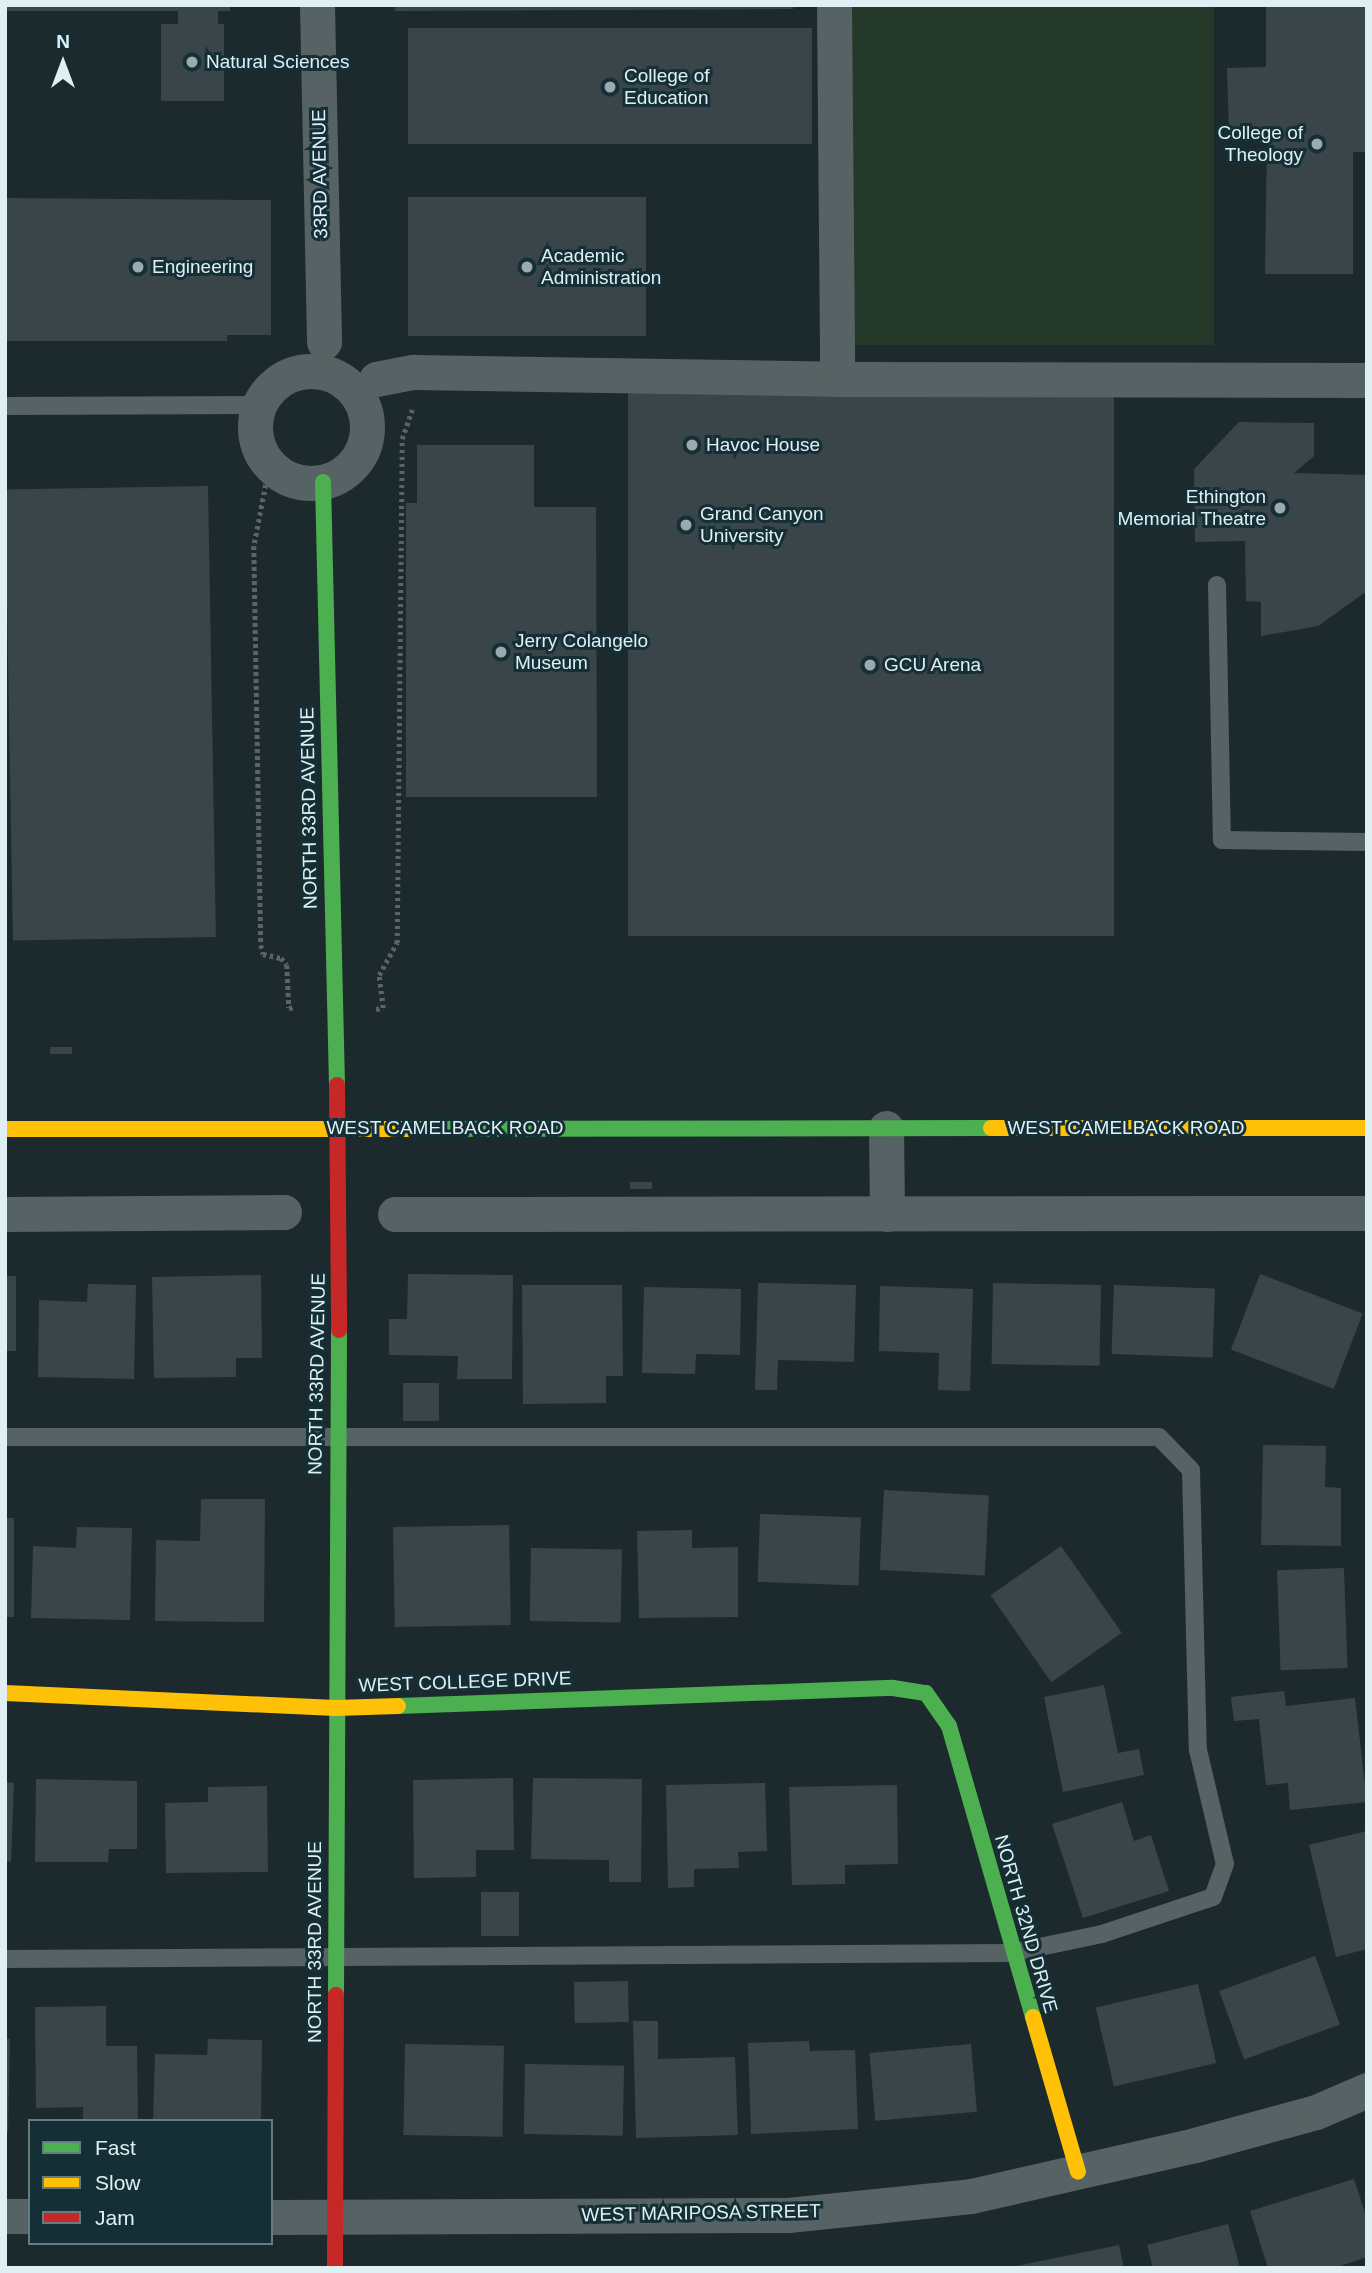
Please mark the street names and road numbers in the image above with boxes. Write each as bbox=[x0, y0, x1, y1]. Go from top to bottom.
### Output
street label: 33RD AVENUE bbox=[307, 109, 333, 239]
street label: NORTH 33RD AVENUE bbox=[296, 706, 322, 910]
street label: WEST CAMELBACK ROAD bbox=[326, 1117, 564, 1139]
street label: WEST CAMELBACK ROAD bbox=[1007, 1117, 1245, 1139]
street label: NORTH 33RD AVENUE bbox=[304, 1272, 330, 1476]
street label: WEST COLLEGE DRIVE bbox=[358, 1667, 572, 1697]
street label: NORTH 32ND DRIVE bbox=[990, 1832, 1062, 2016]
street label: NORTH 33RD AVENUE bbox=[304, 1840, 326, 2044]
street label: WEST MARIPOSA STREET bbox=[580, 2200, 822, 2226]

